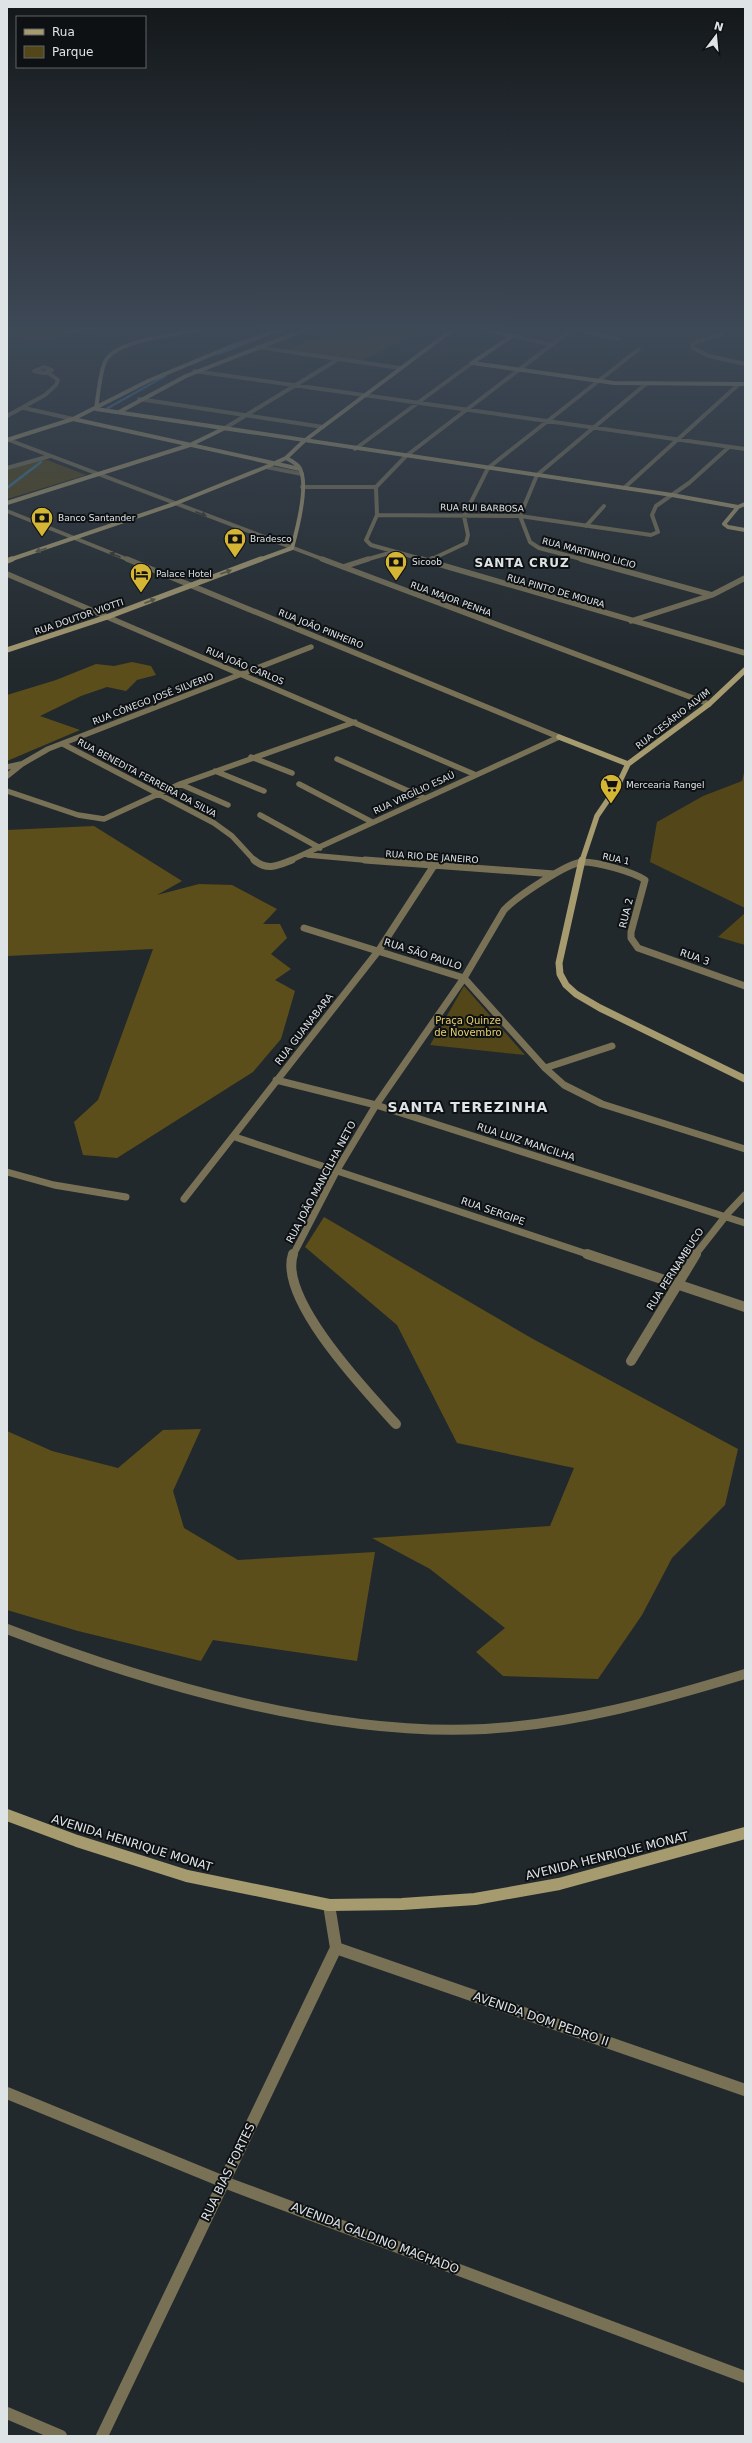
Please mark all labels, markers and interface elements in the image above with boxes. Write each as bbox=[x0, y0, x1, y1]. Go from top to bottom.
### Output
legend bbox=[16, 16, 146, 68]
north arrow bbox=[696, 16, 736, 56]
text: N bbox=[712, 19, 725, 34]
text: Rua bbox=[52, 25, 75, 39]
text: Parque bbox=[52, 45, 93, 59]
street label: RUA RUI BARBOSA bbox=[440, 502, 525, 514]
bank icon: Banco Santander bbox=[29, 505, 55, 538]
one-way arrow bbox=[195, 511, 207, 517]
place label: Banco Santander bbox=[58, 513, 136, 523]
bank icon: Bradesco bbox=[222, 526, 248, 559]
place label: Bradesco bbox=[250, 534, 292, 544]
street label: RUA MARTINHO LICIO bbox=[541, 536, 637, 570]
one-way arrow bbox=[35, 547, 47, 553]
bank icon: Sicoob bbox=[383, 549, 409, 582]
one-way arrow bbox=[109, 552, 120, 558]
district label: SANTA CRUZ bbox=[474, 556, 570, 570]
place label: Sicoob bbox=[412, 557, 442, 567]
hotel icon: Palace Hotel bbox=[128, 561, 154, 594]
place label: Palace Hotel bbox=[156, 569, 212, 579]
one-way arrow bbox=[221, 569, 233, 575]
street label: RUA PINTO DE MOURA bbox=[506, 572, 607, 610]
street label: RUA MAJOR PENHA bbox=[409, 580, 494, 619]
street label: RUA DOUTOR VIOTTI bbox=[33, 597, 125, 637]
one-way arrow bbox=[144, 597, 156, 603]
street label: RUA JOÃO PINHEIRO bbox=[277, 607, 365, 651]
street label: RUA JOÃO CARLOS bbox=[205, 645, 286, 687]
street label: RUA CÔNEGO JOSÉ SILVERIO bbox=[91, 670, 215, 727]
street label: RUA CESÁRIO ALVIM bbox=[633, 686, 712, 751]
street label: RUA BENEDITA FERREIRA DA SILVA bbox=[76, 737, 219, 819]
street label: RUA VIRGÍLIO ESAÚ bbox=[371, 769, 456, 816]
supermarket icon: Mercearia Rangel bbox=[598, 772, 624, 805]
place label: Mercearia Rangel bbox=[626, 780, 704, 790]
street label: RUA RIO DE JANEIRO bbox=[385, 849, 479, 865]
street label: RUA 1 bbox=[601, 851, 631, 867]
street label: RUA 2 bbox=[617, 897, 635, 929]
street label: RUA SÃO PAULO bbox=[383, 935, 464, 972]
street label: RUA 3 bbox=[679, 947, 711, 967]
street label: RUA GUANABARA bbox=[273, 991, 335, 1067]
park label: Praça Quinze de Novembro bbox=[434, 1015, 502, 1038]
district label: SANTA TEREZINHA bbox=[388, 1099, 548, 1115]
street label: RUA JOÃO MANCILHA NETO bbox=[283, 1119, 358, 1245]
street label: RUA LUIZ MANCILHA bbox=[476, 1121, 577, 1163]
street label: RUA SERGIPE bbox=[460, 1195, 526, 1227]
street label: RUA PERNAMBUCO bbox=[644, 1226, 706, 1312]
street label: AVENIDA HENRIQUE MONAT bbox=[50, 1812, 215, 1874]
street label: AVENIDA HENRIQUE MONAT bbox=[524, 1829, 690, 1883]
street label: AVENIDA DOM PEDRO II bbox=[471, 1989, 611, 2049]
street label: RUA BIAS FORTES bbox=[198, 2121, 258, 2223]
street label: AVENIDA GALDINO MACHADO bbox=[289, 2199, 461, 2277]

